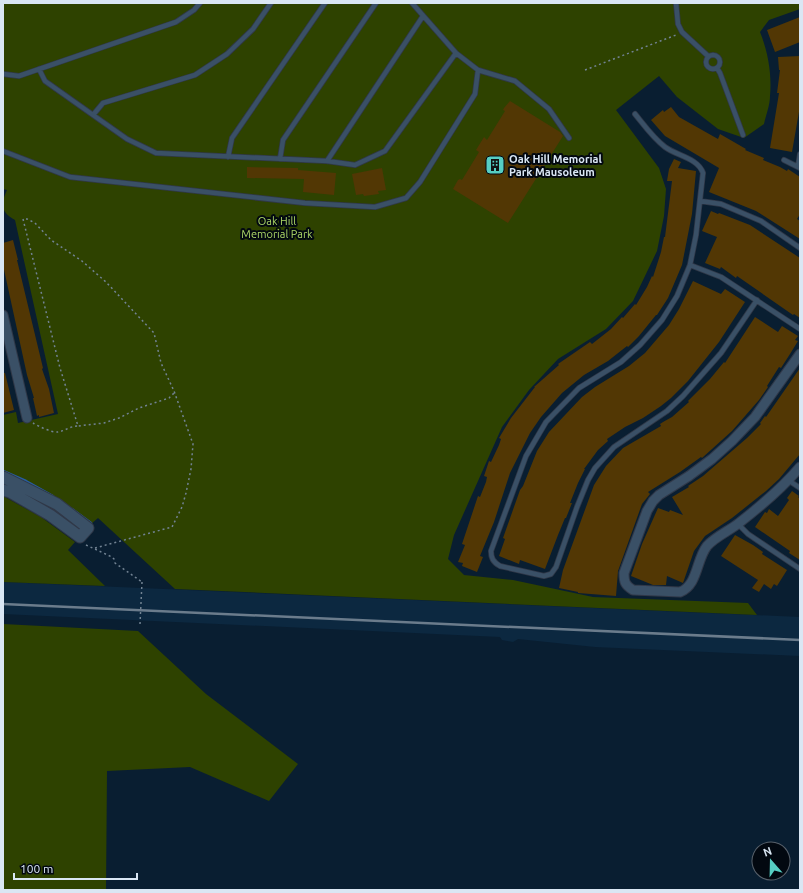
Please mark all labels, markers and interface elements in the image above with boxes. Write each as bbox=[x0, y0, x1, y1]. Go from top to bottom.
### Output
place label: Oak Hill Memorial Park Mausoleum bbox=[509, 153, 602, 178]
building icon: Oak Hill Memorial Park Mausoleum bbox=[484, 154, 506, 176]
park label: Oak Hill Memorial Park bbox=[241, 215, 313, 240]
north arrow bbox=[751, 841, 791, 881]
text: N bbox=[762, 845, 773, 859]
scale bar bbox=[14, 855, 137, 881]
text: 100 m bbox=[20, 862, 53, 875]

